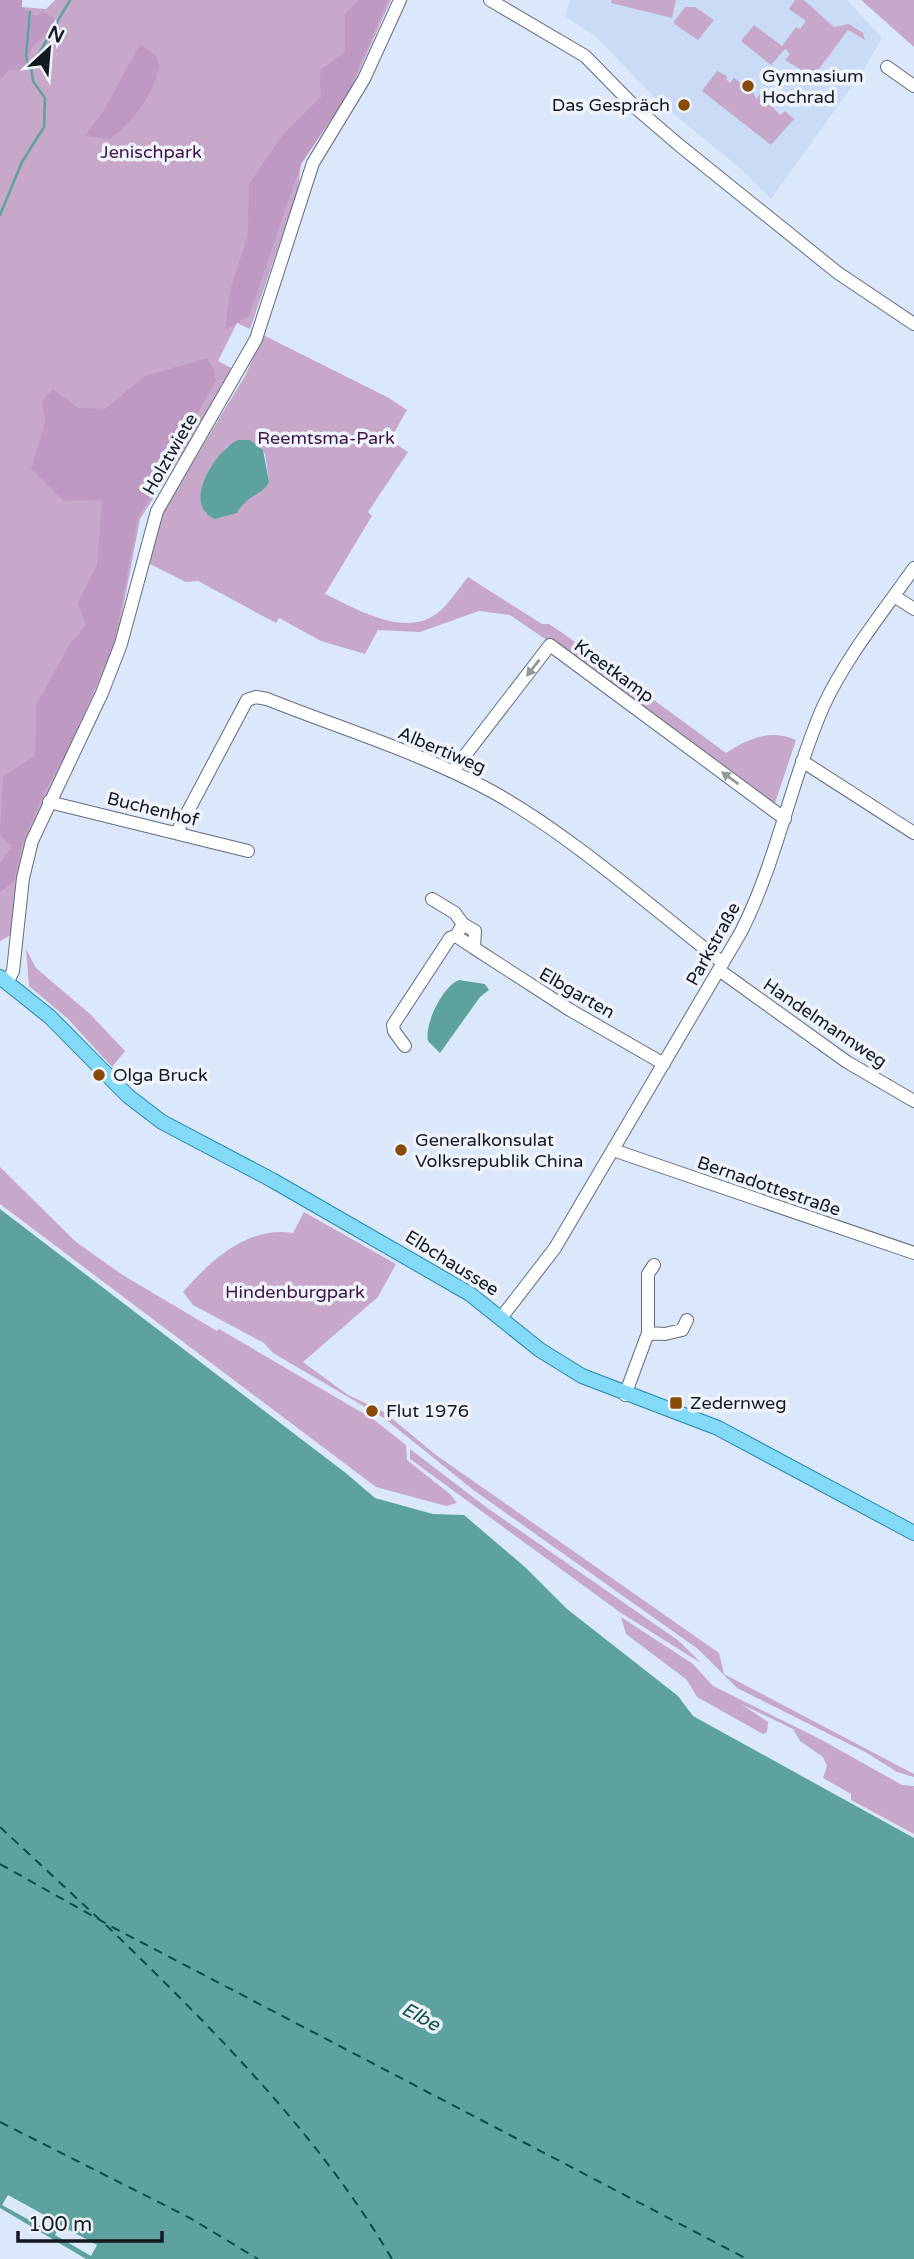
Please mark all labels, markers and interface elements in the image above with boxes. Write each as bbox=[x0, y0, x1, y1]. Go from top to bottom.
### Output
north arrow bbox=[14, 14, 84, 84]
text: N bbox=[44, 21, 68, 48]
place label: Gymnasium Hochrad bbox=[762, 65, 864, 108]
marker: Gymnasium Hochrad bbox=[740, 78, 756, 94]
place label: Das Gespräch bbox=[552, 94, 670, 116]
marker: Das Gespräch bbox=[676, 97, 692, 113]
park label: Jenischpark bbox=[100, 141, 202, 163]
street label: Holztwiete bbox=[138, 409, 202, 499]
park label: Reemtsma-Park bbox=[257, 427, 395, 449]
street label: Kreetkamp bbox=[570, 635, 658, 707]
one-way arrow bbox=[525, 658, 540, 676]
street label: Albertiweg bbox=[395, 722, 489, 778]
one-way arrow bbox=[721, 771, 739, 785]
street label: Buchenhof bbox=[105, 787, 201, 831]
street label: Parkstraße bbox=[681, 898, 745, 990]
street label: Elbgarten bbox=[535, 963, 619, 1023]
street label: Handelmannweg bbox=[759, 973, 891, 1073]
place label: Olga Bruck bbox=[113, 1064, 208, 1086]
marker: Olga Bruck bbox=[91, 1067, 107, 1083]
place label: Generalkonsulat Volksrepublik China bbox=[415, 1129, 583, 1172]
marker: Generalkonsulat Volksrepublik China bbox=[393, 1142, 409, 1158]
street label: Bernadottestraße bbox=[694, 1151, 844, 1221]
street label: Elbchaussee bbox=[401, 1225, 503, 1301]
park label: Hindenburgpark bbox=[225, 1281, 365, 1303]
place label: Zedernweg bbox=[690, 1392, 787, 1414]
marker: Zedernweg bbox=[668, 1395, 684, 1411]
place label: Flut 1976 bbox=[386, 1400, 469, 1422]
marker: Flut 1976 bbox=[364, 1403, 380, 1419]
water label: Elbe bbox=[398, 1998, 444, 2036]
scale bar bbox=[18, 2200, 161, 2244]
text: 100 m bbox=[28, 2212, 92, 2237]

